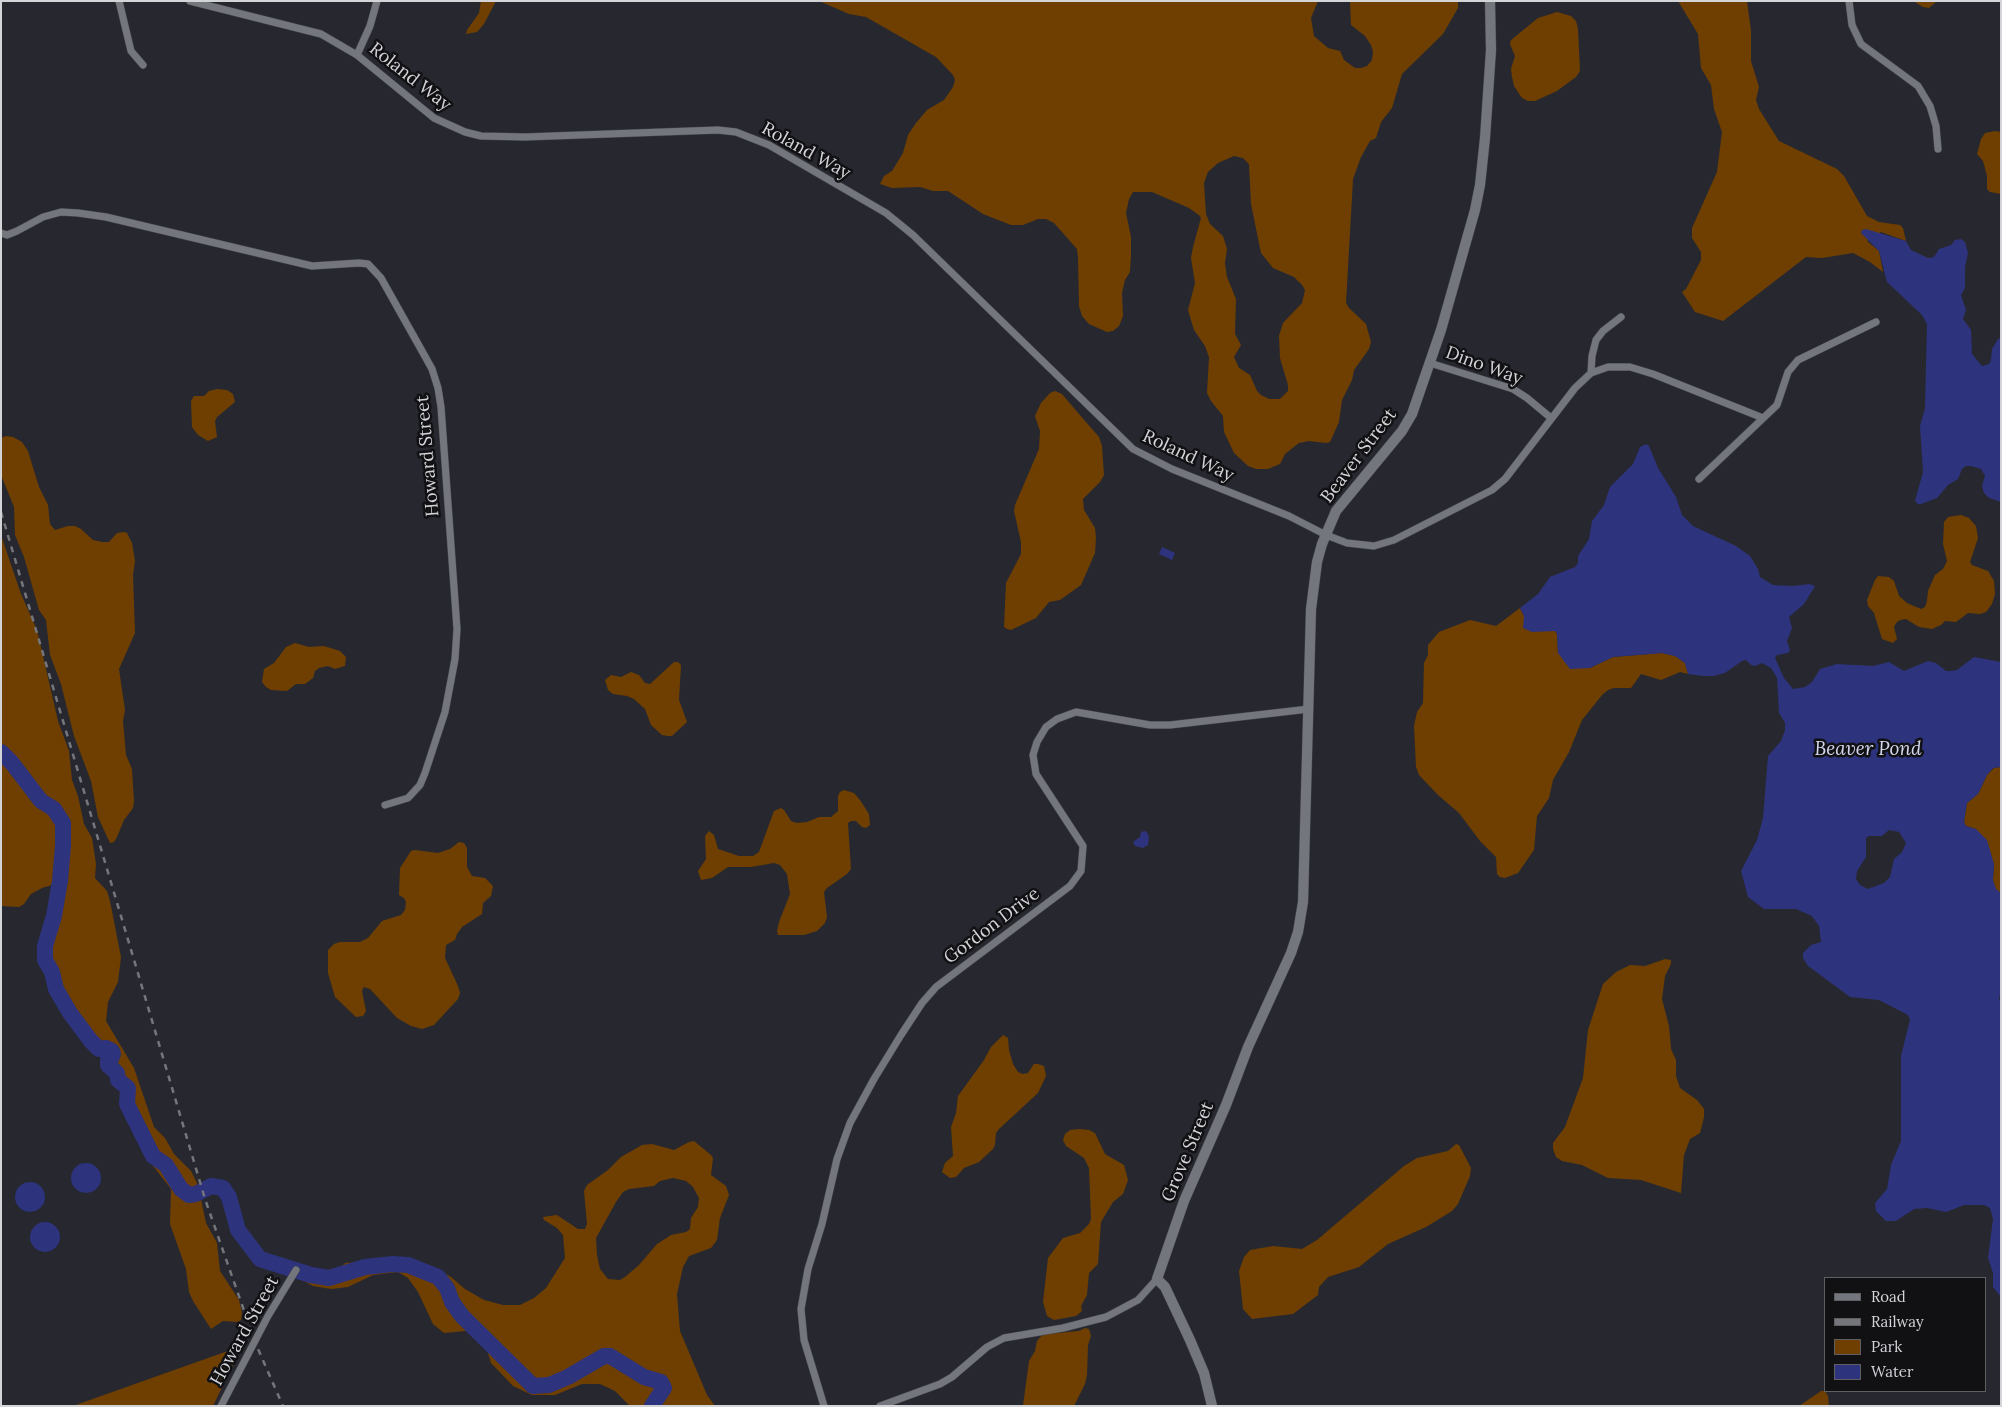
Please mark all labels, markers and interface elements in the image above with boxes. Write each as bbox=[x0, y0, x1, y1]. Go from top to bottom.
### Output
street label: Roland Way bbox=[365, 38, 455, 116]
street label: Roland Way bbox=[758, 118, 854, 184]
street label: Dino Way bbox=[1442, 342, 1526, 390]
street label: Howard Street bbox=[412, 394, 444, 518]
street label: Beaver Street bbox=[1317, 405, 1401, 507]
street label: Roland Way bbox=[1139, 425, 1237, 487]
water label: Beaver Pond bbox=[1814, 739, 1922, 761]
street label: Gordon Drive bbox=[940, 883, 1044, 969]
street label: Grove Street bbox=[1157, 1099, 1219, 1205]
street label: Howard Street bbox=[206, 1273, 284, 1389]
legend bbox=[1824, 1277, 1987, 1392]
text: Road bbox=[1871, 1287, 1906, 1306]
text: Railway bbox=[1871, 1312, 1924, 1331]
text: Park bbox=[1871, 1337, 1902, 1356]
text: Water bbox=[1871, 1362, 1913, 1381]

